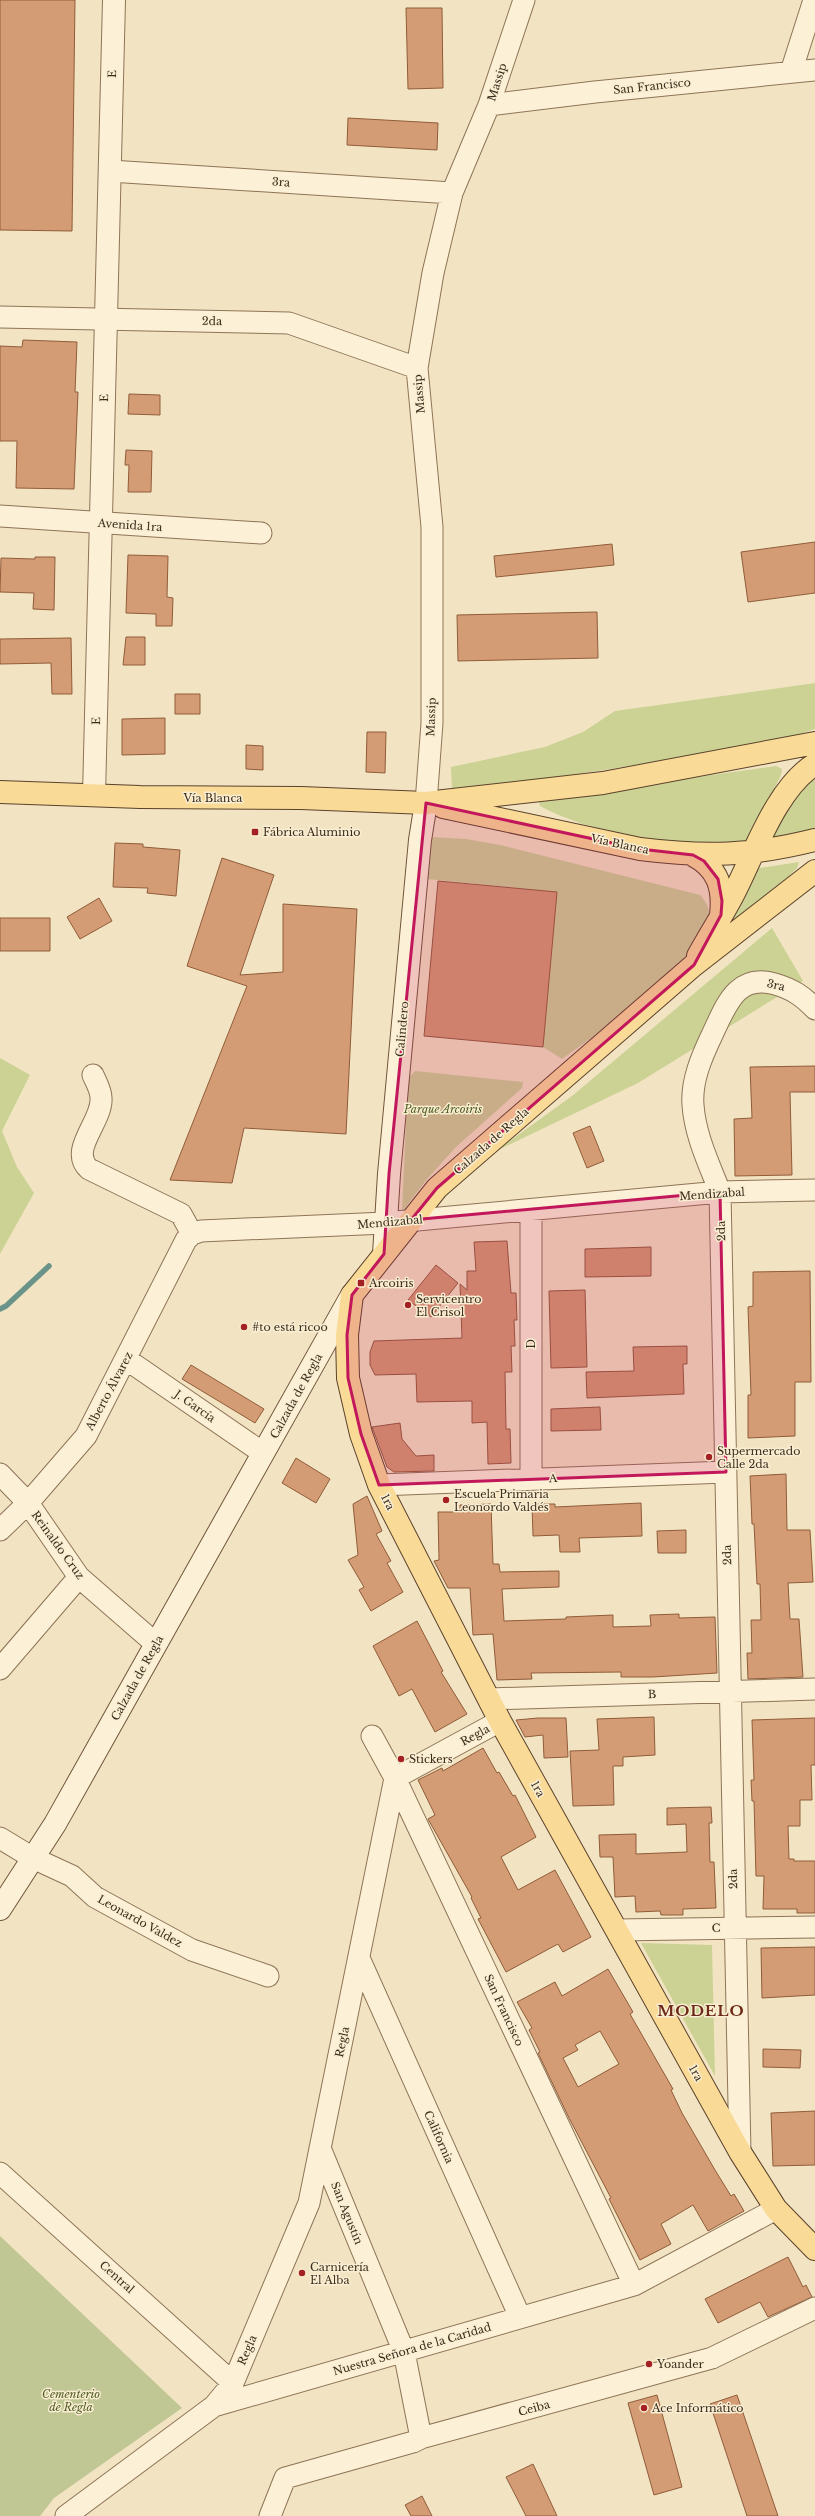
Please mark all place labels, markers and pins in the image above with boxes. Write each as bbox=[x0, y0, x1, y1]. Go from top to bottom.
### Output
place label: Fábrica Aluminio bbox=[263, 825, 360, 839]
marker: Fábrica Aluminio bbox=[250, 827, 260, 837]
place label: Arcoiris bbox=[368, 1276, 413, 1290]
marker: Arcoiris bbox=[356, 1278, 366, 1288]
place label: Servicentro El Crisol bbox=[416, 1292, 481, 1319]
marker: Servicentro El Crisol bbox=[403, 1300, 413, 1310]
place label: #to está ricoo bbox=[252, 1320, 328, 1334]
marker: #to está ricoo bbox=[239, 1322, 249, 1332]
place label: Supermercado Calle 2da bbox=[717, 1444, 800, 1471]
marker: Supermercado Calle 2da bbox=[704, 1452, 714, 1462]
place label: Escuela Primaria Leonordo Valdés bbox=[454, 1487, 550, 1514]
marker: Escuela Primaria Leonordo Valdés bbox=[441, 1495, 451, 1505]
place label: Stickers bbox=[409, 1752, 453, 1766]
marker: Stickers bbox=[396, 1754, 406, 1764]
place label: Carnicería El Alba bbox=[310, 2260, 370, 2287]
marker: Carnicería El Alba bbox=[297, 2268, 307, 2278]
place label: Yoander bbox=[656, 2357, 705, 2371]
marker: Yoander bbox=[644, 2359, 654, 2369]
place label: Ace Informático bbox=[651, 2401, 744, 2415]
marker: Ace Informático bbox=[639, 2403, 649, 2413]

